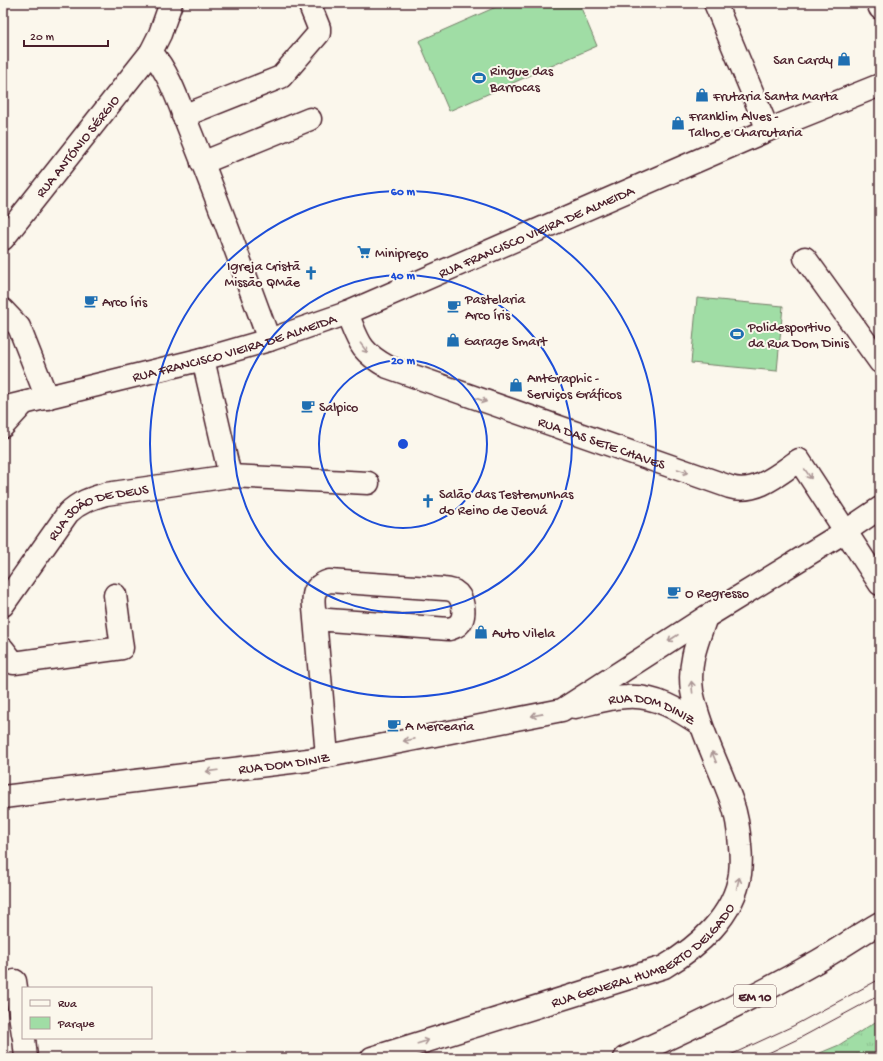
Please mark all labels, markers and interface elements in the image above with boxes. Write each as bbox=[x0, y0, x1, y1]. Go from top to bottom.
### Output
scale bar bbox=[24, 22, 108, 48]
text: 20 m bbox=[30, 31, 55, 45]
shop icon: San Cardy bbox=[836, 51, 852, 67]
place label: San Cardy bbox=[773, 53, 833, 70]
place label: Ringue das Barrocas bbox=[489, 64, 554, 97]
sports icon: Ringue das Barrocas bbox=[471, 70, 487, 86]
shop icon: Frutaria Santa Marta bbox=[694, 87, 710, 103]
place label: Frutaria Santa Marta bbox=[712, 89, 839, 106]
street label: RUA ANTÓNIO SÉRGIO bbox=[33, 92, 125, 202]
place label: Franklim Alves - Talho e Charcutaria bbox=[688, 109, 804, 142]
shop icon: Franklim Alves - Talho e Charcutaria bbox=[670, 115, 686, 131]
street label: RUA FRANCISCO VIEIRA DE ALMEIDA bbox=[436, 183, 638, 283]
text: 60 m bbox=[391, 186, 416, 200]
supermarket icon: Minipreço bbox=[356, 244, 372, 260]
place label: Minipreço bbox=[375, 246, 429, 263]
place label: Igreja Cristã Missão QMãe bbox=[224, 259, 301, 292]
church icon: Igreja Cristã Missão QMãe bbox=[303, 265, 319, 281]
text: 40 m bbox=[390, 270, 415, 284]
place label: Pastelaria Arco Íris bbox=[464, 292, 526, 325]
cafe icon: Arco Íris bbox=[83, 293, 99, 309]
place label: Arco Íris bbox=[102, 295, 148, 312]
cafe icon: Pastelaria Arco Íris bbox=[446, 298, 462, 314]
street label: RUA FRANCISCO VIEIRA DE ALMEIDA bbox=[131, 311, 340, 387]
place label: Polidesportivo da Rua Dom Dinis bbox=[747, 320, 850, 353]
sports icon: Polidesportivo da Rua Dom Dinis bbox=[729, 326, 745, 342]
shop icon: Garage Smart bbox=[445, 332, 461, 348]
place label: Garage Smart bbox=[464, 334, 548, 351]
one-way arrow bbox=[359, 343, 368, 354]
text: 20 m bbox=[391, 355, 416, 369]
place label: AntGraphic - Serviços Gráficos bbox=[527, 371, 622, 404]
shop icon: AntGraphic - Serviços Gráficos bbox=[508, 377, 524, 393]
one-way arrow bbox=[475, 396, 487, 404]
cafe icon: Salpico bbox=[300, 398, 316, 414]
place label: Salpico bbox=[319, 400, 358, 417]
street label: RUA DAS SETE CHAVES bbox=[535, 414, 668, 475]
centre of rings bbox=[396, 437, 410, 451]
one-way arrow bbox=[676, 468, 689, 475]
one-way arrow bbox=[805, 468, 813, 480]
street label: RUA JOÃO DE DEUS bbox=[45, 482, 150, 545]
place label: Salão das Testemunhas do Reino de Jeová bbox=[439, 487, 574, 520]
church icon: Salão das Testemunhas do Reino de Jeová bbox=[420, 493, 436, 509]
cafe icon: O Regresso bbox=[666, 584, 682, 600]
place label: O Regresso bbox=[685, 586, 749, 603]
shop icon: Auto Vilela bbox=[473, 624, 489, 640]
place label: Auto Vilela bbox=[492, 626, 556, 643]
one-way arrow bbox=[668, 634, 679, 642]
one-way arrow bbox=[688, 681, 695, 694]
street label: RUA DOM DINIZ bbox=[607, 691, 699, 730]
one-way arrow bbox=[531, 711, 544, 719]
cafe icon: A Mercearia bbox=[386, 717, 402, 733]
place label: A Mercearia bbox=[405, 719, 475, 736]
one-way arrow bbox=[403, 736, 416, 744]
street label: RUA DOM DINIZ bbox=[238, 750, 332, 779]
one-way arrow bbox=[710, 752, 718, 764]
one-way arrow bbox=[206, 768, 219, 775]
one-way arrow bbox=[734, 876, 742, 889]
street label: RUA GENERAL HUMBERTO DELGADO bbox=[549, 901, 740, 1013]
road number: EM 10 bbox=[734, 985, 776, 1007]
legend bbox=[22, 987, 152, 1039]
text: Rua bbox=[58, 998, 77, 1012]
text: Parque bbox=[57, 1018, 95, 1032]
one-way arrow bbox=[416, 1038, 429, 1045]

